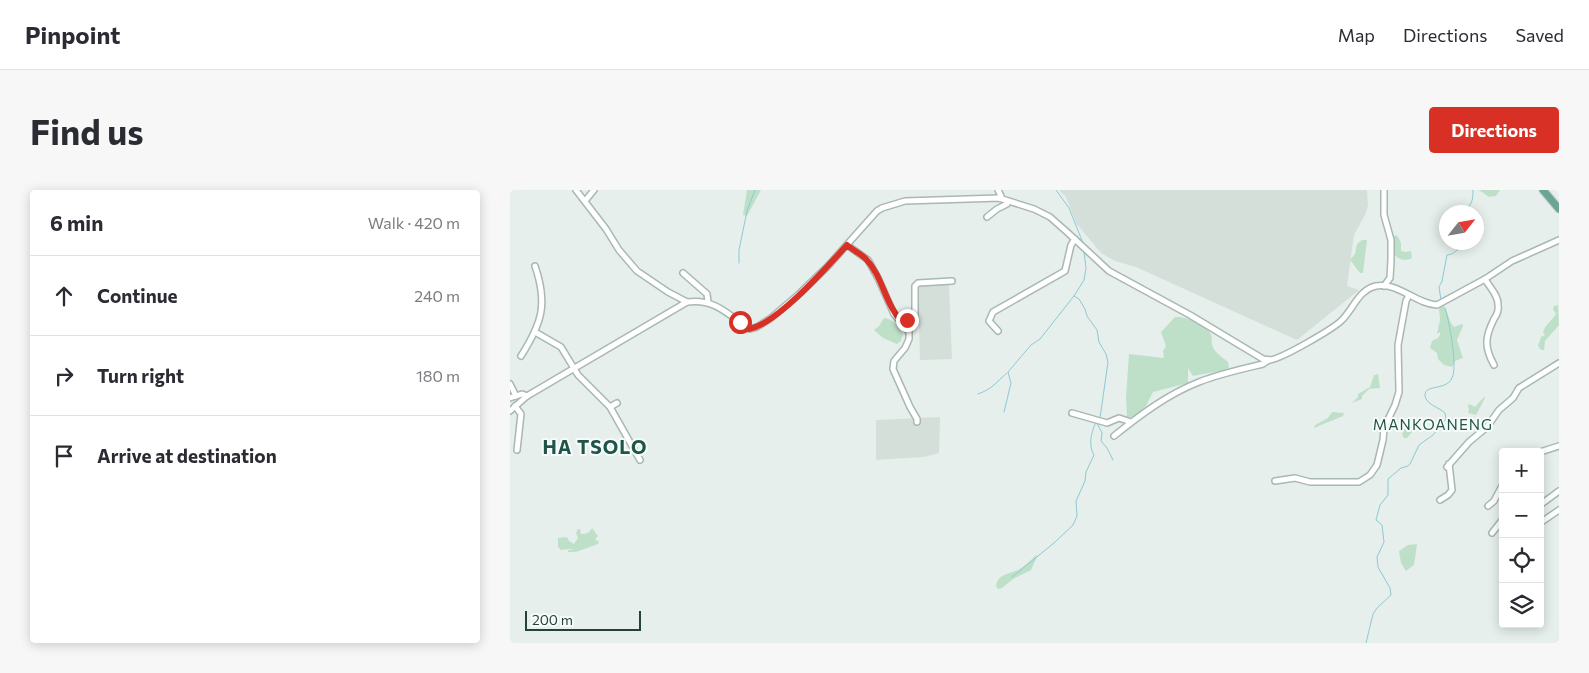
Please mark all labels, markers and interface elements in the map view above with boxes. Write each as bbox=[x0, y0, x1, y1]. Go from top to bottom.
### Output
text: Pinpoint bbox=[25, 20, 120, 49]
text: Map bbox=[1338, 24, 1375, 46]
text: Directions bbox=[1403, 24, 1487, 46]
text: Saved bbox=[1515, 24, 1564, 46]
button: Directions bbox=[1429, 107, 1559, 153]
text: Find us bbox=[30, 109, 144, 152]
north arrow bbox=[1439, 205, 1484, 250]
text: 6 min bbox=[50, 210, 103, 235]
text: Walk · 420 m bbox=[368, 213, 460, 232]
icon: ahead bbox=[50, 282, 78, 310]
text: Continue bbox=[97, 284, 177, 307]
text: 240 m bbox=[414, 286, 460, 305]
route end bbox=[896, 309, 919, 332]
route start bbox=[729, 311, 752, 334]
icon: right bbox=[50, 362, 78, 390]
text: Turn right bbox=[97, 364, 184, 387]
text: 180 m bbox=[416, 366, 460, 385]
district label: MANKOANENG bbox=[1373, 415, 1493, 433]
district label: HA TSOLO bbox=[543, 435, 647, 458]
icon: arrive bbox=[50, 442, 78, 470]
text: Arrive at destination bbox=[97, 444, 277, 467]
map controls bbox=[1499, 448, 1544, 628]
button: + bbox=[1499, 448, 1544, 493]
button: − bbox=[1499, 493, 1544, 538]
button: locate bbox=[1499, 538, 1544, 583]
button: layers bbox=[1499, 583, 1544, 628]
scale bar bbox=[525, 608, 641, 631]
text: 200 m bbox=[532, 611, 573, 628]

